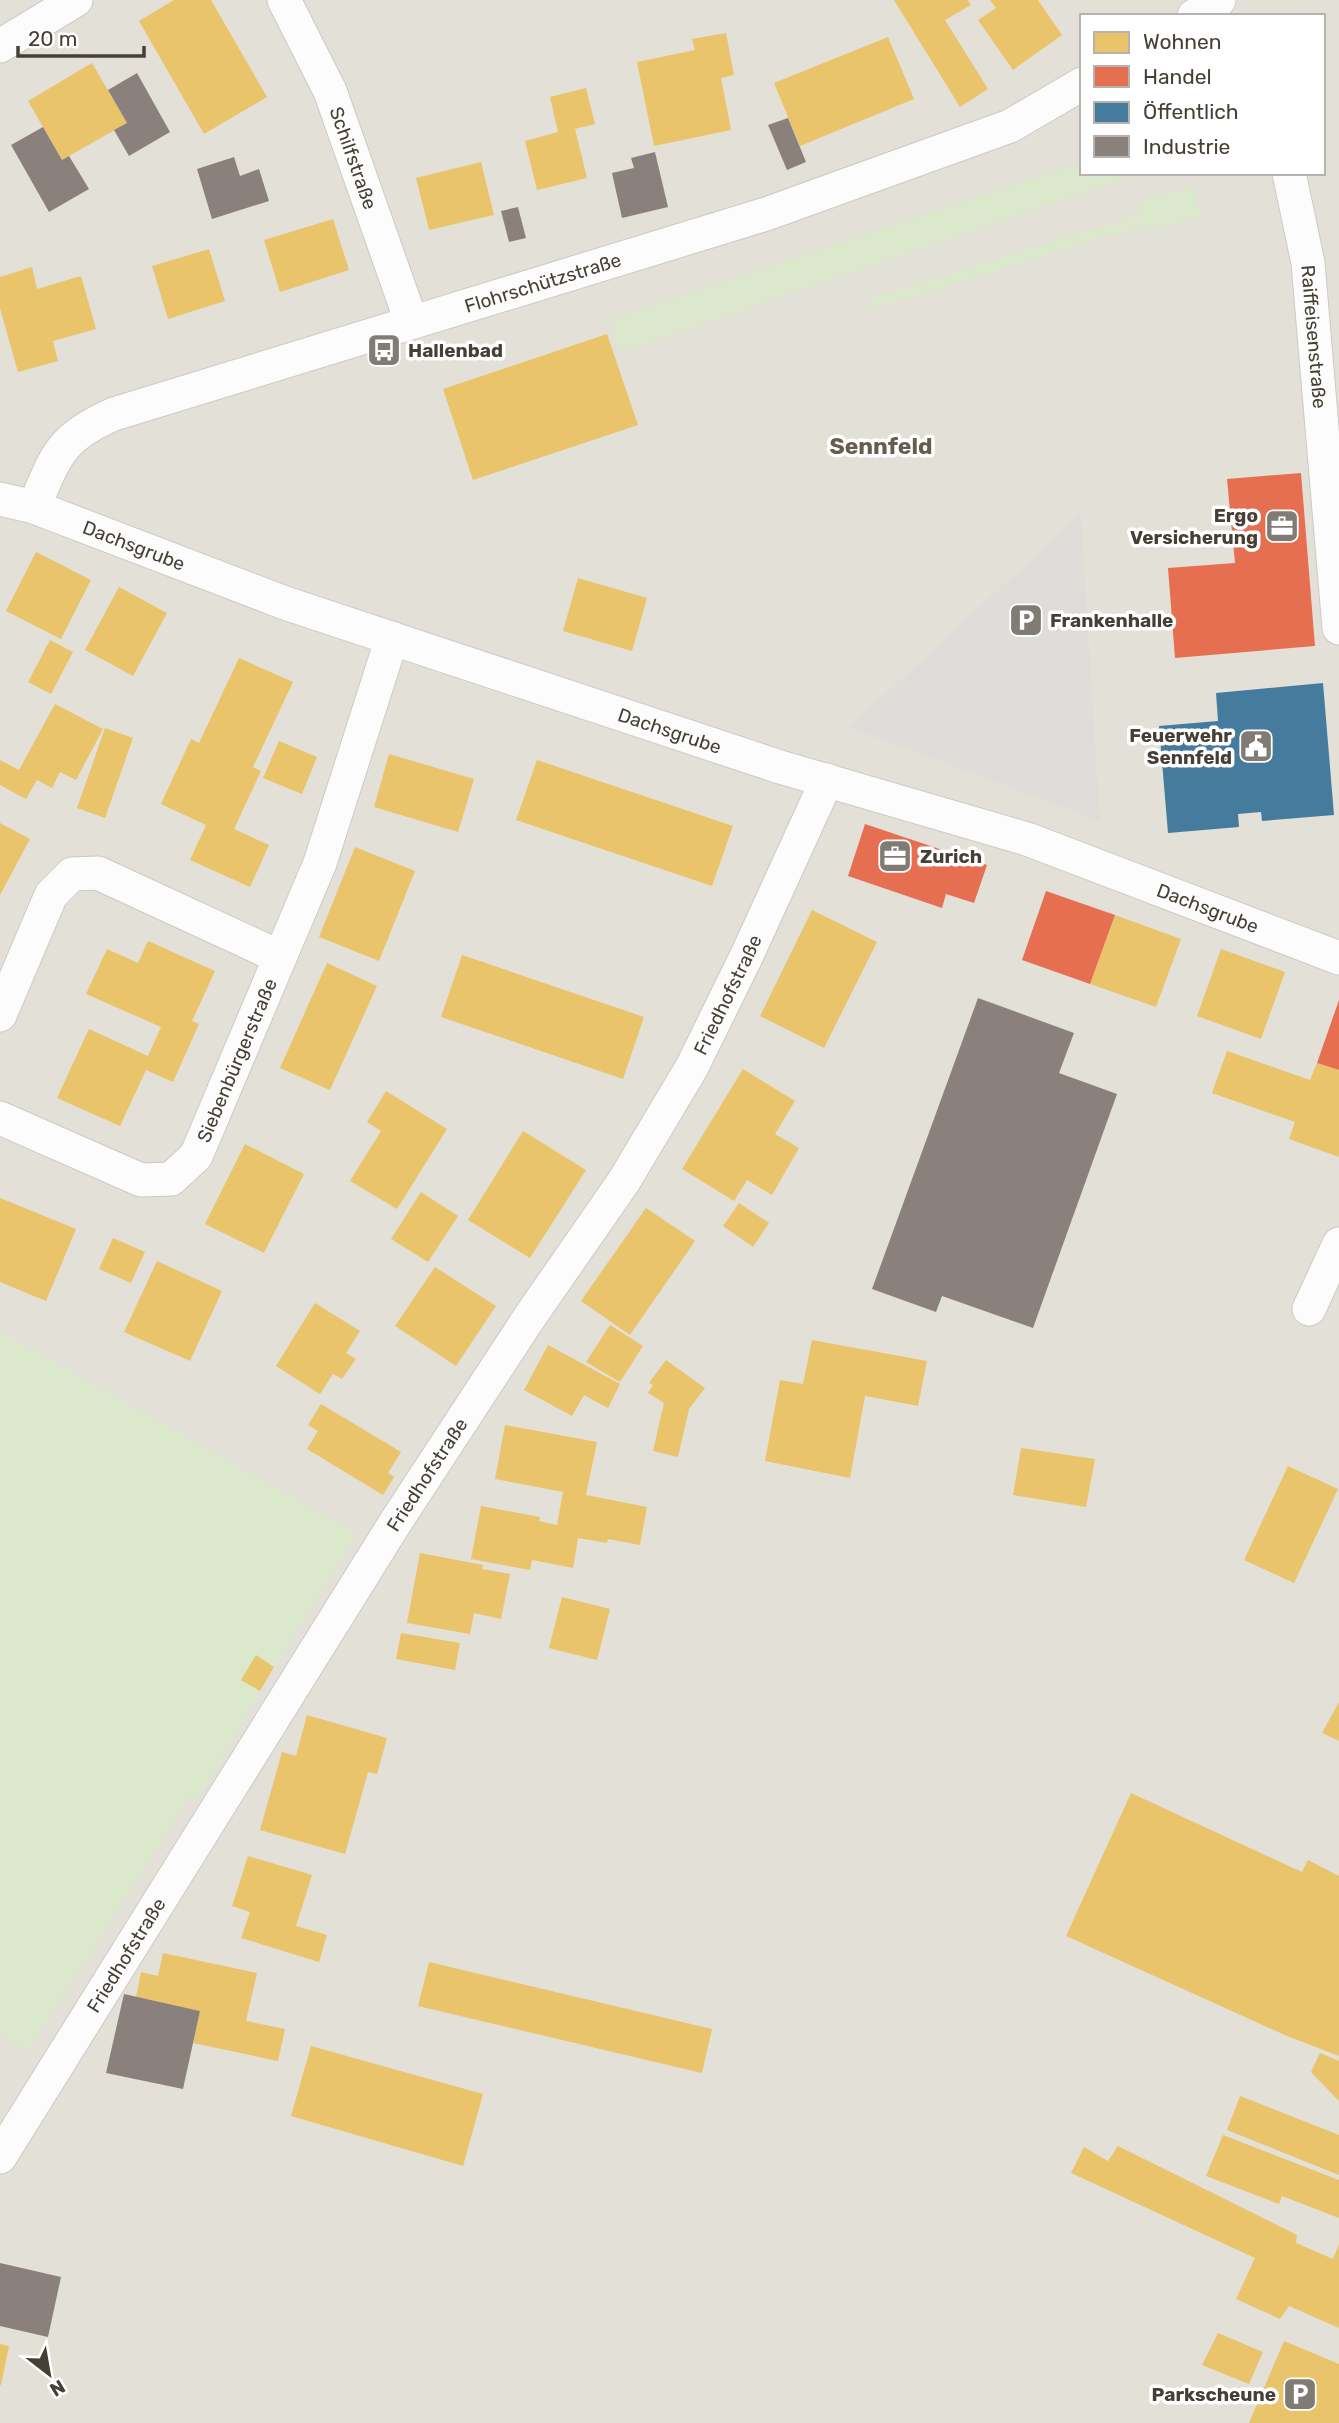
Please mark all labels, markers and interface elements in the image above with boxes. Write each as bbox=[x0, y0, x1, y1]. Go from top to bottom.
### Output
scale bar bbox=[18, 14, 144, 58]
legend bbox=[1080, 14, 1325, 175]
text: 20 m bbox=[28, 26, 77, 51]
text: Wohnen bbox=[1143, 29, 1221, 54]
text: Handel bbox=[1143, 64, 1212, 89]
text: Öffentlich bbox=[1143, 99, 1239, 124]
street label: Schilfstraße bbox=[325, 104, 382, 212]
text: Industrie bbox=[1143, 134, 1230, 159]
street label: Flohrschützstraße bbox=[462, 248, 624, 317]
street label: Raiffeisenstraße bbox=[1297, 264, 1332, 410]
bus stop icon: Hallenbad bbox=[365, 331, 403, 369]
place label: Hallenbad bbox=[408, 339, 503, 362]
district label: Sennfeld bbox=[829, 432, 933, 460]
place label: Ergo Versicherung bbox=[1130, 504, 1258, 549]
office icon: Ergo Versicherung bbox=[1263, 507, 1301, 545]
street label: Dachsgrube bbox=[80, 515, 188, 575]
parking icon: Frankenhalle bbox=[1007, 601, 1045, 639]
place label: Frankenhalle bbox=[1050, 609, 1173, 632]
street label: Dachsgrube bbox=[615, 703, 724, 758]
place label: Feuerwehr Sennfeld bbox=[1129, 724, 1232, 769]
public building icon: Feuerwehr Sennfeld bbox=[1237, 727, 1275, 765]
office icon: Zurich bbox=[876, 837, 914, 875]
place label: Zurich bbox=[920, 845, 982, 868]
street label: Dachsgrube bbox=[1154, 878, 1262, 938]
street label: Friedhofstraße bbox=[688, 931, 766, 1058]
street label: Siebenbürgerstraße bbox=[192, 975, 281, 1146]
street label: Friedhofstraße bbox=[381, 1413, 472, 1535]
street label: Friedhofstraße bbox=[81, 1893, 170, 2017]
north arrow bbox=[14, 2339, 84, 2409]
text: N bbox=[46, 2375, 69, 2402]
parking icon: Parkscheune bbox=[1281, 2375, 1319, 2413]
place label: Parkscheune bbox=[1152, 2383, 1276, 2406]

